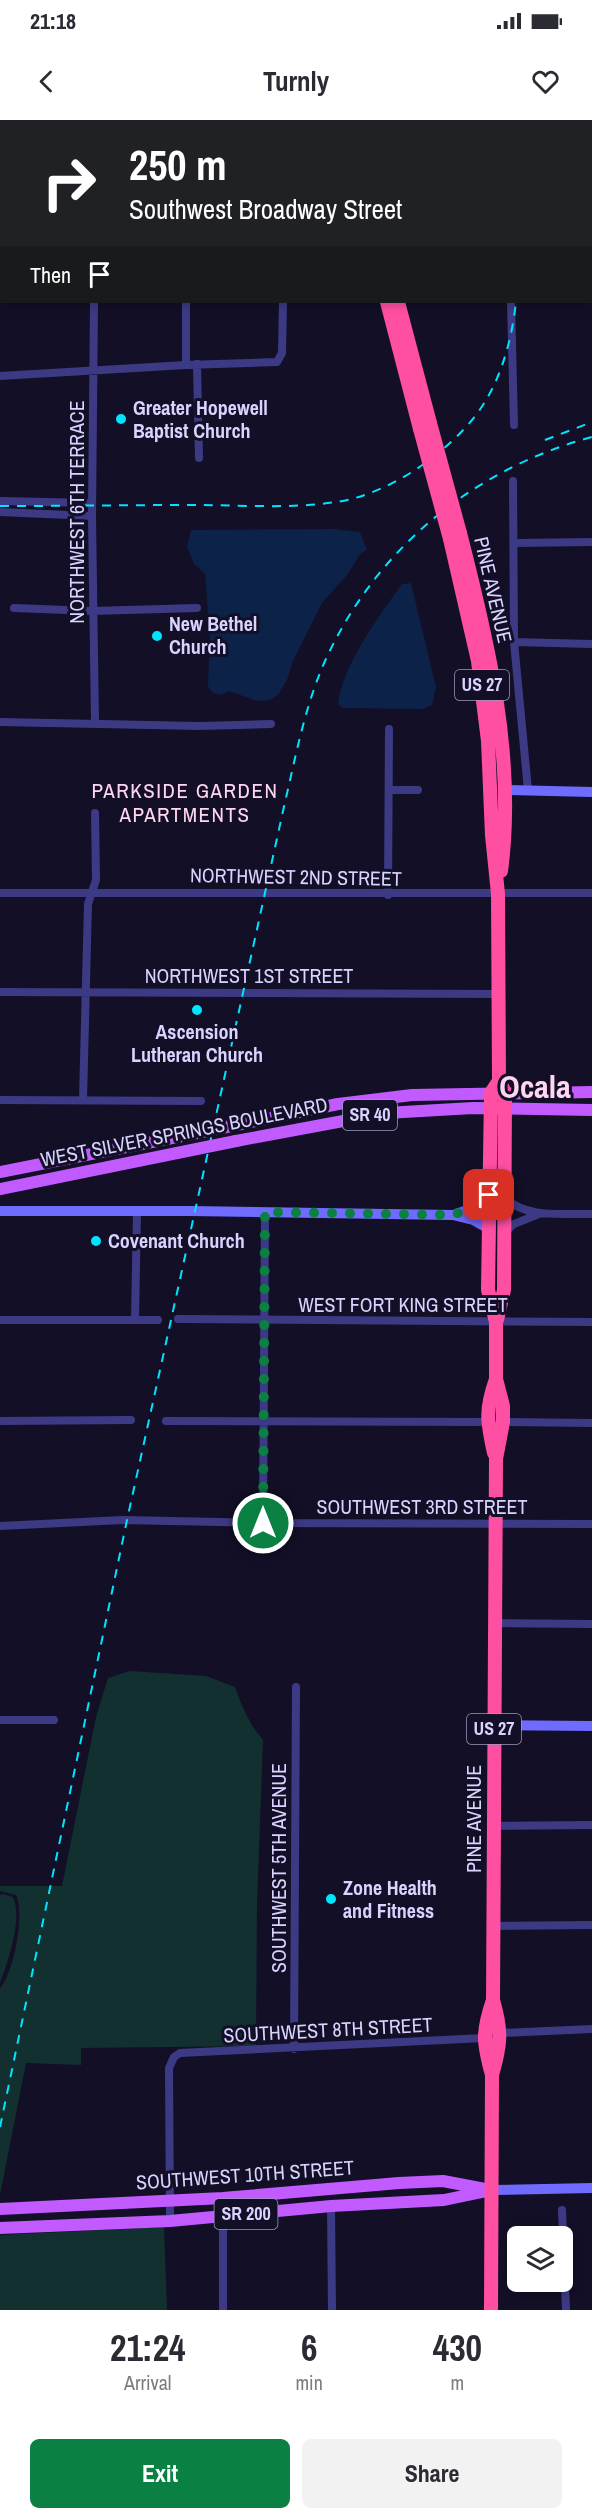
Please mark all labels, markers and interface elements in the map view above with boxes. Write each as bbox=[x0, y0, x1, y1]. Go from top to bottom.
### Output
text: 21:18 bbox=[30, 6, 76, 36]
text: Turnly bbox=[263, 63, 329, 99]
icon: back bbox=[30, 65, 63, 98]
icon: heart bbox=[529, 65, 562, 98]
text: 250 m bbox=[129, 137, 227, 193]
icon: right bbox=[30, 144, 108, 222]
text: Southwest Broadway Street bbox=[129, 191, 402, 227]
icon: arrive bbox=[83, 258, 116, 291]
text: Then bbox=[30, 260, 71, 290]
place label: Greater Hopewell Baptist Church bbox=[133, 394, 268, 444]
street label: NORTHWEST 6TH TERRACE bbox=[63, 400, 90, 624]
marker: Greater Hopewell Baptist Church bbox=[114, 412, 128, 426]
street label: PINE AVENUE bbox=[468, 534, 519, 646]
place label: New Bethel Church bbox=[169, 610, 257, 660]
marker: New Bethel Church bbox=[150, 629, 164, 643]
road number: US 27 bbox=[455, 670, 509, 700]
district label: PARKSIDE GARDEN APARTMENTS bbox=[92, 776, 278, 829]
street label: NORTHWEST 2ND STREET bbox=[190, 861, 402, 892]
street label: NORTHWEST 1ST STREET bbox=[145, 962, 353, 989]
marker: Ascension Lutheran Church bbox=[190, 1003, 204, 1017]
place label: Ascension Lutheran Church bbox=[131, 1018, 263, 1068]
district label: Ocala bbox=[499, 1065, 571, 1108]
street label: WEST SILVER SPRINGS BOULEVARD bbox=[38, 1090, 330, 1173]
road number: SR 40 bbox=[343, 1100, 397, 1130]
pin bbox=[463, 1169, 514, 1220]
icon: arrive bbox=[472, 1178, 505, 1211]
place label: Covenant Church bbox=[108, 1227, 245, 1254]
marker: Covenant Church bbox=[89, 1234, 103, 1248]
street label: WEST FORT KING STREET bbox=[298, 1291, 508, 1318]
position arrow bbox=[231, 1491, 295, 1555]
street label: SOUTHWEST 3RD STREET bbox=[316, 1493, 528, 1520]
road number: US 27 bbox=[467, 1714, 521, 1744]
street label: SOUTHWEST 5TH AVENUE bbox=[265, 1763, 292, 1973]
street label: PINE AVENUE bbox=[460, 1765, 487, 1873]
place label: Zone Health and Fitness bbox=[343, 1874, 437, 1924]
marker: Zone Health and Fitness bbox=[324, 1892, 338, 1906]
street label: SOUTHWEST 8TH STREET bbox=[223, 2011, 433, 2048]
street label: SOUTHWEST 10TH STREET bbox=[135, 2153, 355, 2196]
road number: SR 200 bbox=[214, 2199, 278, 2229]
map controls bbox=[507, 2226, 573, 2292]
button: layers bbox=[507, 2226, 573, 2292]
text: 21:24 bbox=[110, 2324, 185, 2372]
text: 6 bbox=[301, 2324, 317, 2372]
text: 430 bbox=[433, 2324, 482, 2372]
text: Arrival bbox=[124, 2369, 171, 2396]
text: min bbox=[295, 2369, 323, 2396]
text: m bbox=[451, 2369, 464, 2396]
button: Exit bbox=[30, 2439, 290, 2508]
button: Share bbox=[302, 2439, 562, 2508]

